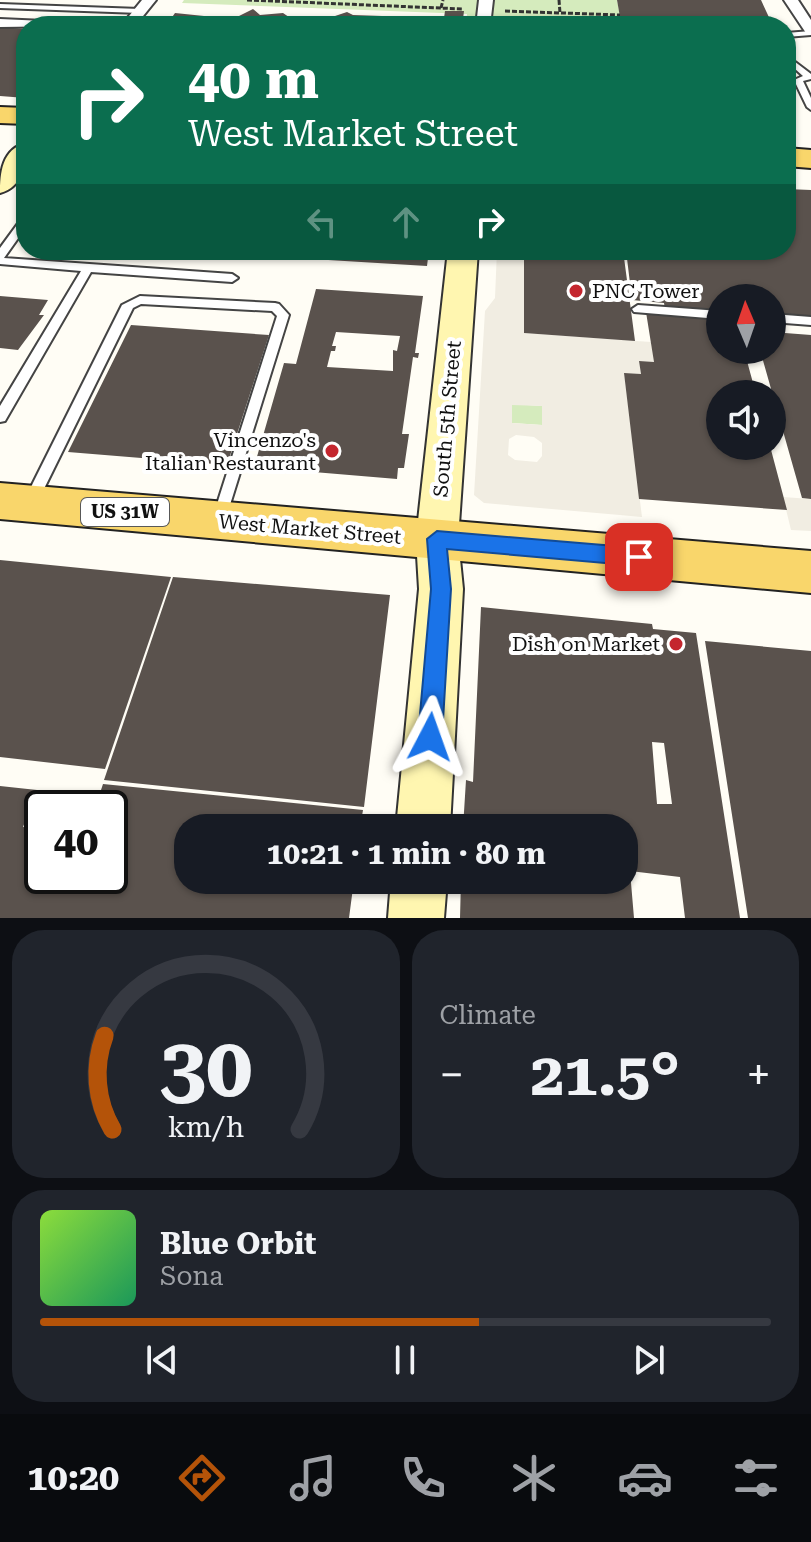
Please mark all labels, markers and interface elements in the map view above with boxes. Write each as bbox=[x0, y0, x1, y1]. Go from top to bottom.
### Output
text: 40 m bbox=[188, 46, 319, 112]
icon: right bbox=[56, 48, 160, 152]
text: West Market Street bbox=[188, 113, 518, 155]
icon: left bbox=[300, 200, 344, 244]
icon: ahead bbox=[384, 200, 428, 244]
icon: right bbox=[468, 200, 512, 244]
place label: PNC Tower bbox=[592, 279, 699, 303]
marker: PNC Tower bbox=[567, 282, 585, 300]
north arrow bbox=[706, 284, 786, 364]
map controls bbox=[706, 284, 786, 460]
street label: South 5th Street bbox=[428, 339, 466, 498]
button: sound bbox=[706, 380, 786, 460]
place label: Vincenzo's Italian Restaurant bbox=[145, 428, 317, 475]
marker: Vincenzo's Italian Restaurant bbox=[323, 442, 341, 460]
road number: US 31W bbox=[81, 498, 169, 526]
street label: West Market Street bbox=[218, 509, 403, 549]
pin bbox=[605, 523, 673, 591]
icon: arrive bbox=[617, 535, 661, 579]
place label: Dish on Market bbox=[512, 632, 661, 656]
marker: Dish on Market bbox=[667, 635, 685, 653]
position arrow bbox=[388, 695, 472, 779]
speed limit sign: 40 bbox=[24, 790, 128, 894]
text: 10:21 · 1 min · 80 m bbox=[266, 836, 546, 871]
text: Climate bbox=[440, 1000, 536, 1030]
text: 30 bbox=[159, 1019, 252, 1116]
text: 21.5° bbox=[530, 1039, 680, 1110]
text: − bbox=[440, 1049, 464, 1101]
text: + bbox=[746, 1049, 771, 1101]
text: km/h bbox=[167, 1110, 244, 1144]
text: Blue Orbit bbox=[160, 1226, 316, 1261]
text: Sona bbox=[160, 1261, 223, 1291]
icon: previous bbox=[140, 1338, 184, 1382]
icon: pause bbox=[383, 1338, 427, 1382]
icon: next bbox=[627, 1338, 671, 1382]
icon: directions bbox=[174, 1450, 230, 1506]
icon: music bbox=[285, 1450, 341, 1506]
icon: phone bbox=[395, 1450, 451, 1506]
icon: climate bbox=[506, 1450, 562, 1506]
icon: car bbox=[617, 1450, 673, 1506]
icon: filters bbox=[728, 1450, 784, 1506]
text: 10:20 bbox=[27, 1457, 119, 1499]

